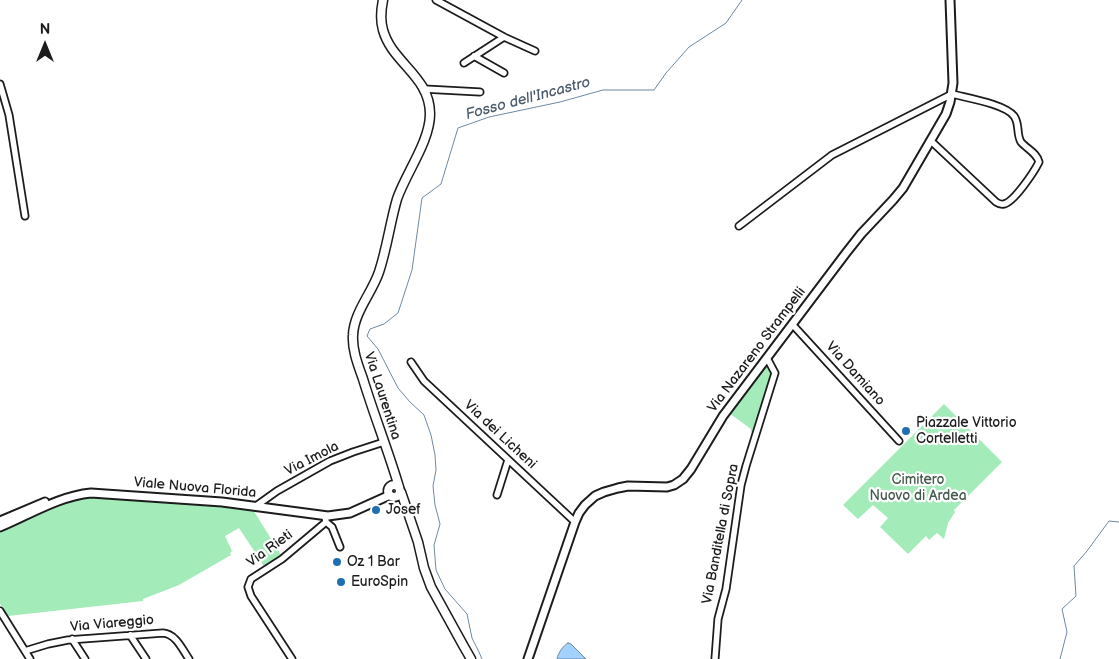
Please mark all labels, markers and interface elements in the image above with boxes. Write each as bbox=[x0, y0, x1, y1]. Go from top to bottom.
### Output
north arrow bbox=[20, 20, 70, 70]
text: N bbox=[40, 21, 50, 38]
water label: Fosso dell'Incastro bbox=[464, 74, 592, 124]
street label: Via Nazareno Strampelli bbox=[704, 284, 810, 416]
street label: Via Damiano bbox=[822, 339, 888, 409]
street label: Via Laurentina bbox=[360, 350, 404, 442]
street label: Via dei Licheni bbox=[460, 397, 540, 473]
place label: Piazzale Vittorio Cortelletti bbox=[916, 415, 1017, 448]
marker: Piazzale Vittorio Cortelletti bbox=[900, 425, 912, 437]
street label: Via Imola bbox=[282, 438, 342, 480]
street label: Via Banditella di Sopra bbox=[699, 462, 743, 606]
park label: Cimitero Nuovo di Ardea bbox=[869, 472, 967, 504]
street label: Viale Nuova Florida bbox=[133, 474, 257, 502]
place label: Josef bbox=[386, 502, 421, 518]
marker: Josef bbox=[370, 504, 382, 516]
street label: Via Rieti bbox=[244, 527, 296, 571]
place label: Oz 1 Bar bbox=[347, 554, 400, 570]
marker: Oz 1 Bar bbox=[331, 556, 343, 568]
place label: EuroSpin bbox=[351, 574, 408, 590]
marker: EuroSpin bbox=[335, 576, 347, 588]
street label: Via Viareggio bbox=[69, 612, 155, 636]

